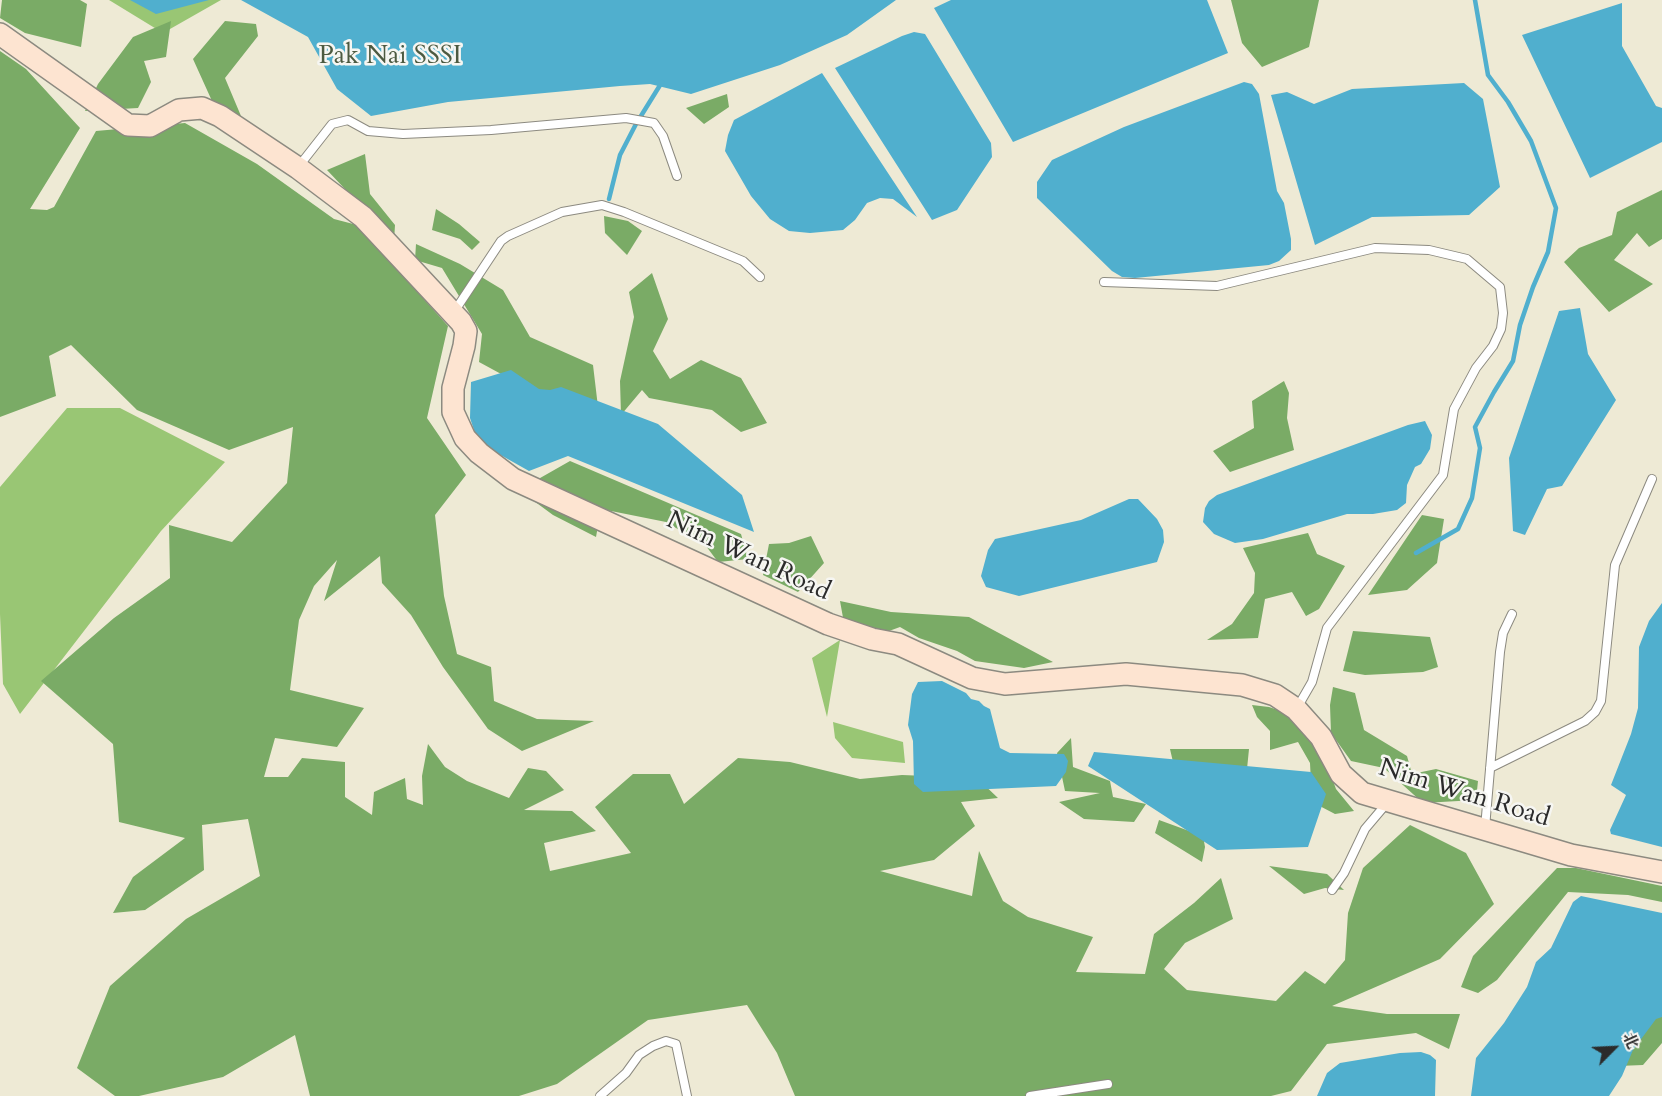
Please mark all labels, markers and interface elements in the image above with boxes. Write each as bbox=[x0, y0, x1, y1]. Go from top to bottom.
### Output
park label: Pak Nai SSSI bbox=[318, 41, 462, 73]
street label: Nim Wan Road bbox=[661, 505, 835, 609]
street label: Nim Wan Road bbox=[1375, 753, 1553, 835]
north arrow bbox=[1584, 1018, 1644, 1078]
text: 北 bbox=[1617, 1029, 1644, 1052]

